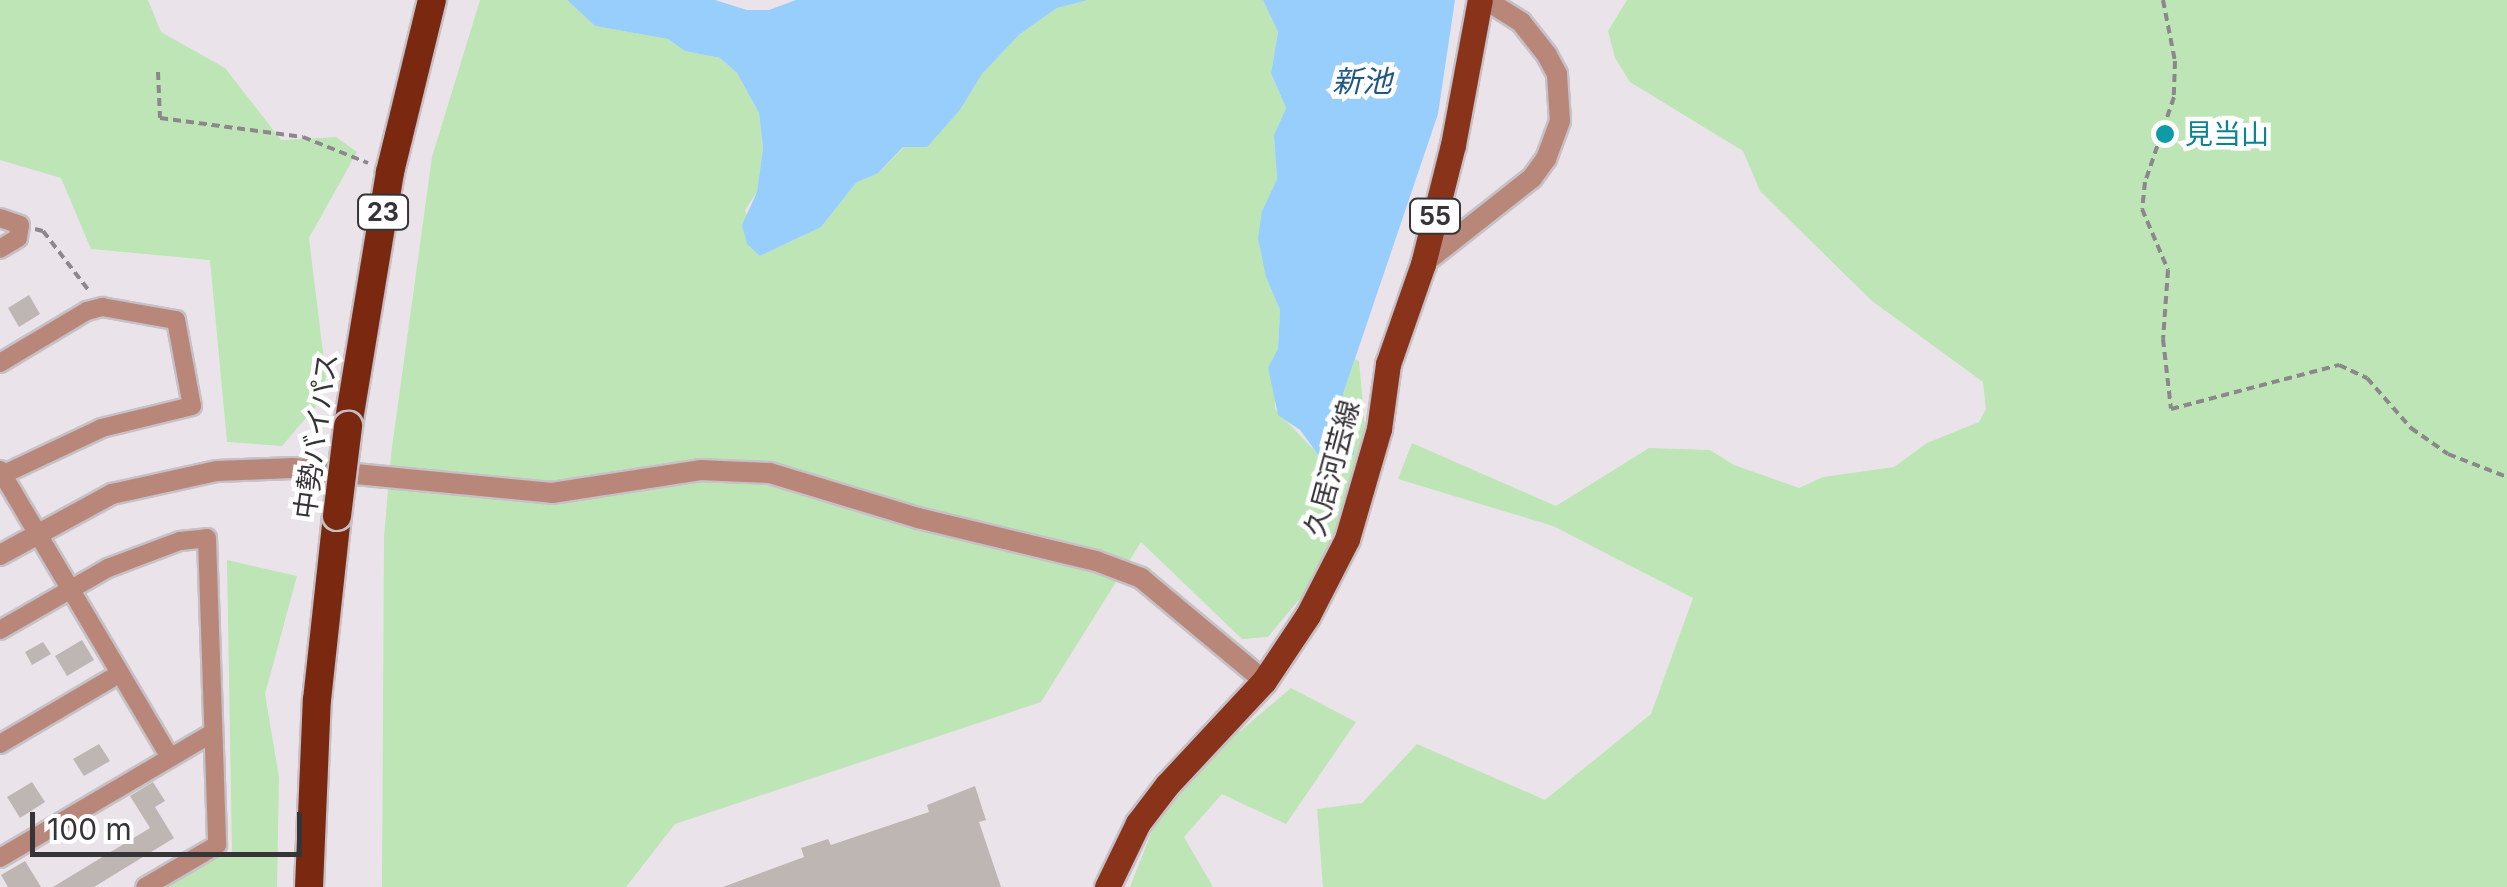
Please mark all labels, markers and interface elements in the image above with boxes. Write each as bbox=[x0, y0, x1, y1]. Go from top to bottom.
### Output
water label: 新池 bbox=[1332, 63, 1392, 99]
place label: 見当山 bbox=[2185, 117, 2269, 151]
marker: 見当山 bbox=[2154, 123, 2176, 145]
road number: 23 bbox=[356, 192, 410, 232]
road number: 55 bbox=[1408, 196, 1462, 236]
street label: 中勢バイパス bbox=[288, 350, 344, 522]
street label: 久居河芸線 bbox=[1298, 396, 1366, 540]
scale bar bbox=[35, 792, 308, 854]
text: 100 m bbox=[47, 811, 132, 847]

